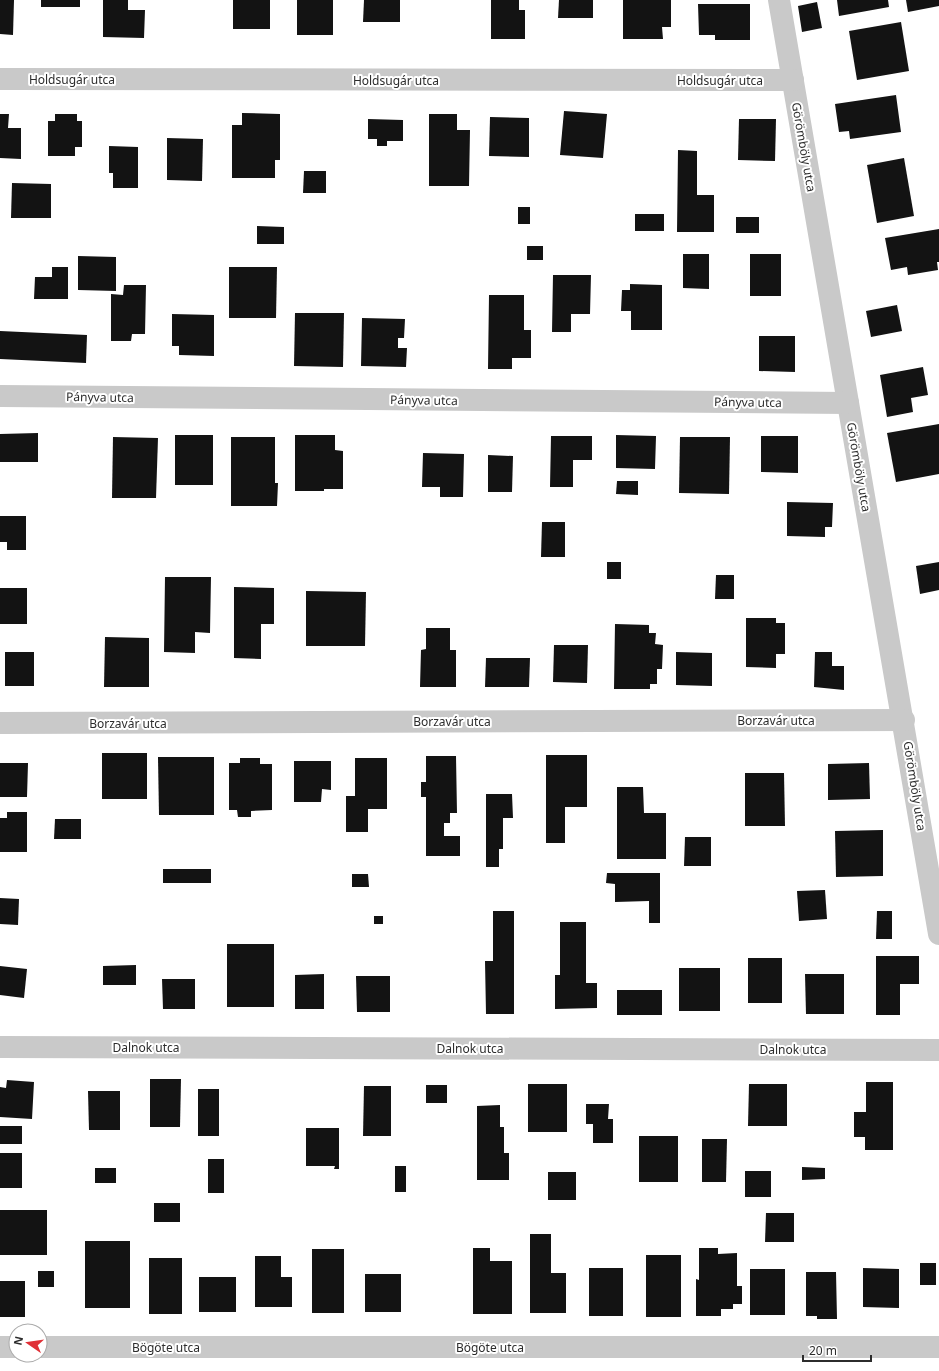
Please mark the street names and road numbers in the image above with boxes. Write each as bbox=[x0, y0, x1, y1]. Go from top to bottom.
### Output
street label: Holdsugár utca bbox=[29, 71, 115, 88]
street label: Holdsugár utca bbox=[353, 72, 439, 89]
street label: Holdsugár utca bbox=[677, 72, 763, 89]
street label: Görömböly utca bbox=[788, 101, 820, 193]
street label: Pányva utca bbox=[66, 388, 134, 406]
street label: Pányva utca bbox=[390, 391, 458, 409]
street label: Pányva utca bbox=[714, 393, 782, 411]
street label: Görömböly utca bbox=[843, 421, 875, 513]
street label: Borzavár utca bbox=[737, 712, 815, 729]
street label: Borzavár utca bbox=[413, 713, 491, 730]
street label: Borzavár utca bbox=[89, 715, 167, 732]
street label: Görömböly utca bbox=[900, 740, 930, 832]
street label: Dalnok utca bbox=[112, 1039, 180, 1056]
street label: Dalnok utca bbox=[436, 1040, 504, 1057]
street label: Dalnok utca bbox=[759, 1041, 827, 1058]
street label: Bögöte utca bbox=[132, 1339, 200, 1356]
street label: Bögöte utca bbox=[456, 1339, 524, 1356]

